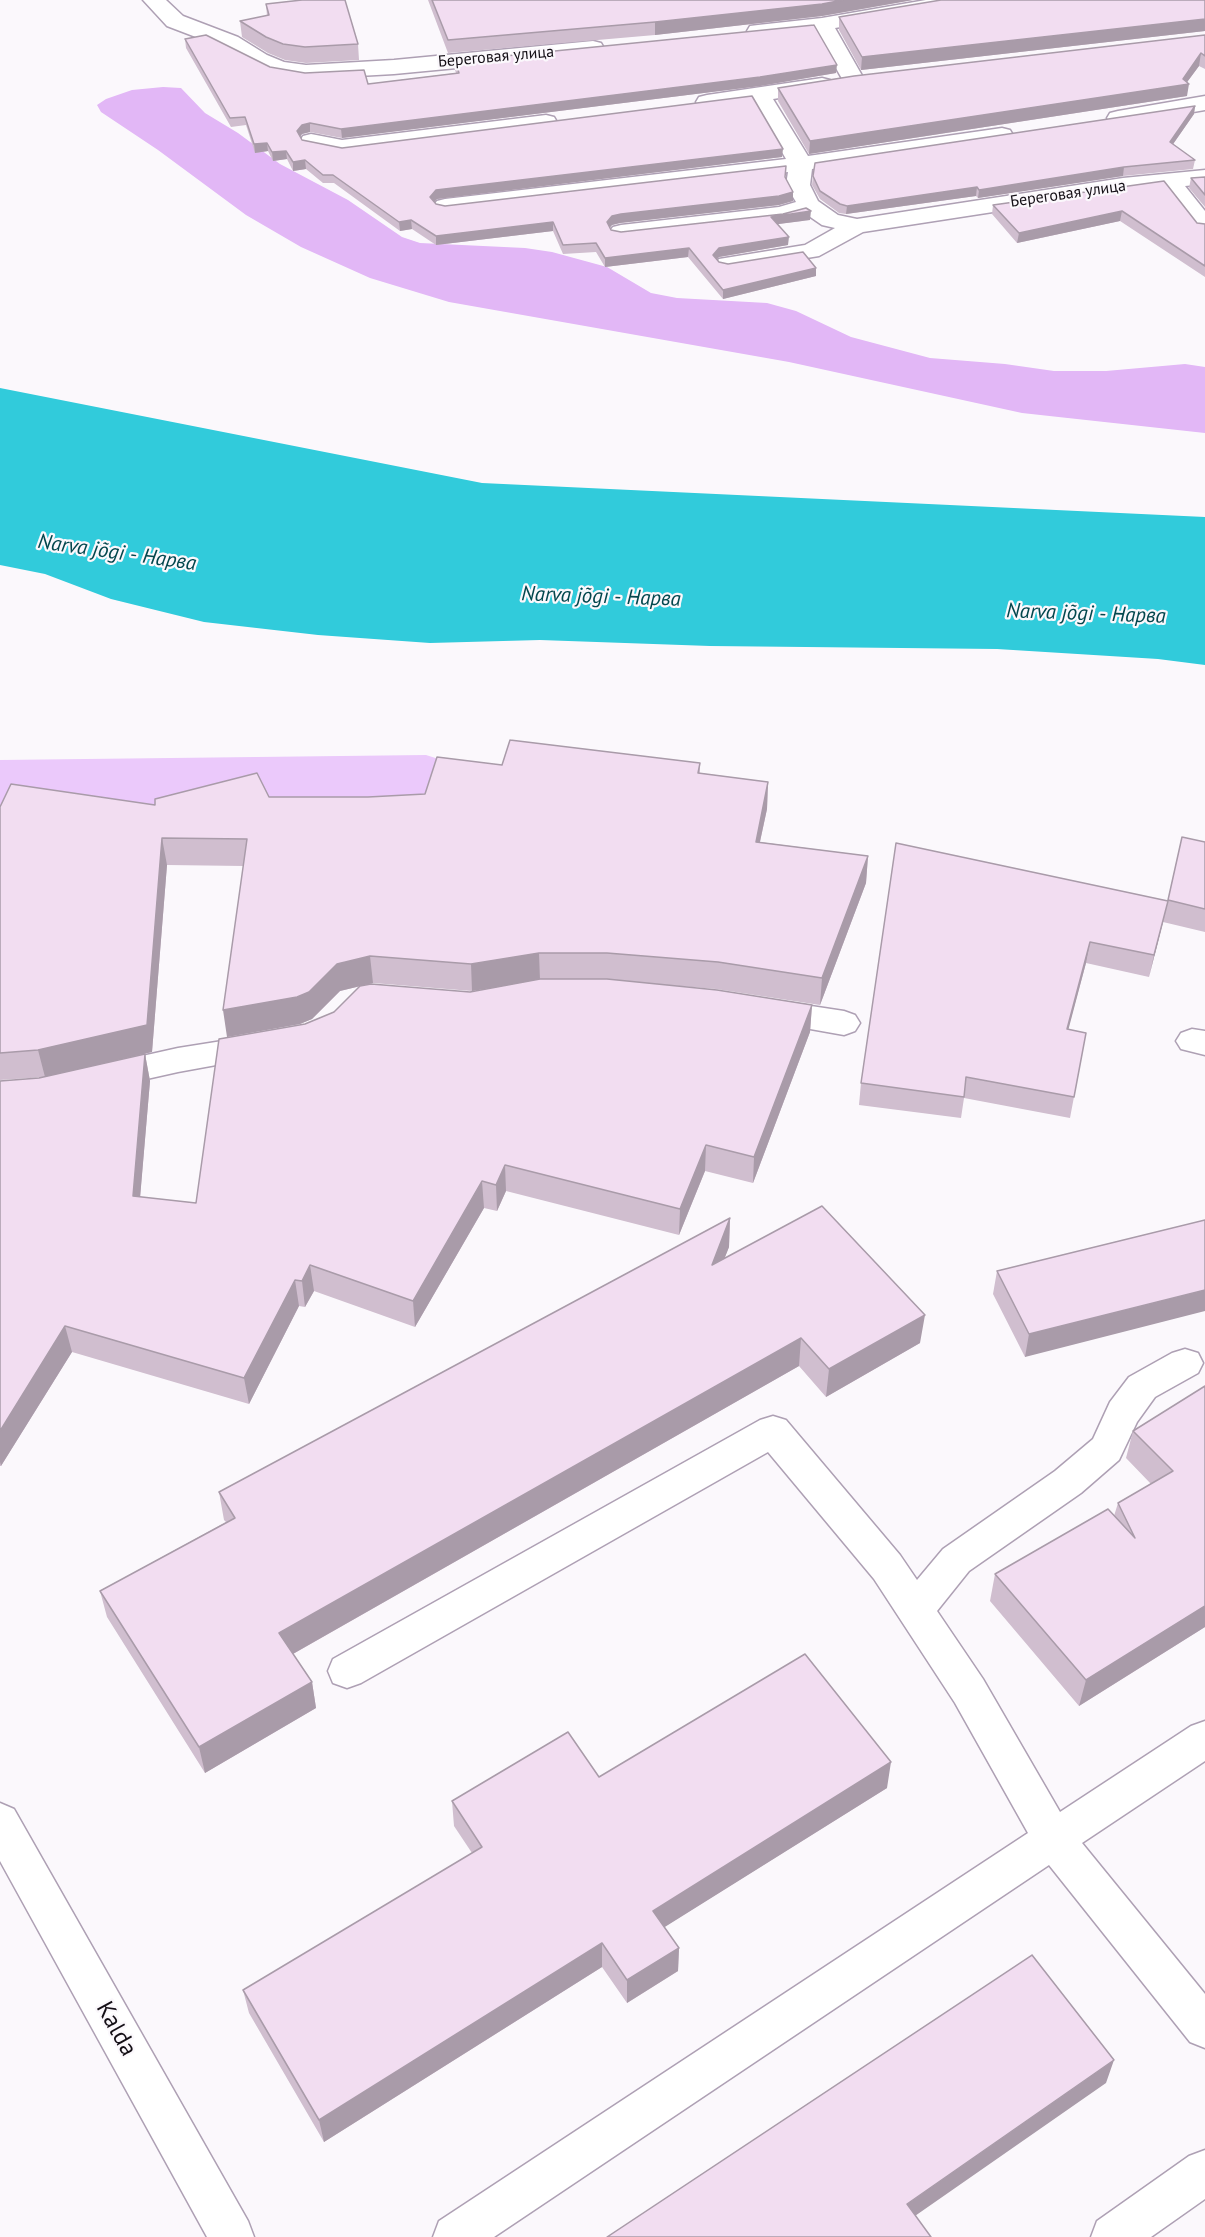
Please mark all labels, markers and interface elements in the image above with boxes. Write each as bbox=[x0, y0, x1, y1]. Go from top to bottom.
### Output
street label: Береговая улица bbox=[437, 42, 555, 72]
street label: Береговая улица bbox=[1009, 176, 1127, 212]
water label: Narva jõgi - Нарва bbox=[36, 529, 198, 577]
water label: Narva jõgi - Нарва bbox=[521, 582, 681, 612]
water label: Narva jõgi - Нарва bbox=[1006, 599, 1166, 629]
street label: Kalda bbox=[89, 1997, 143, 2061]

